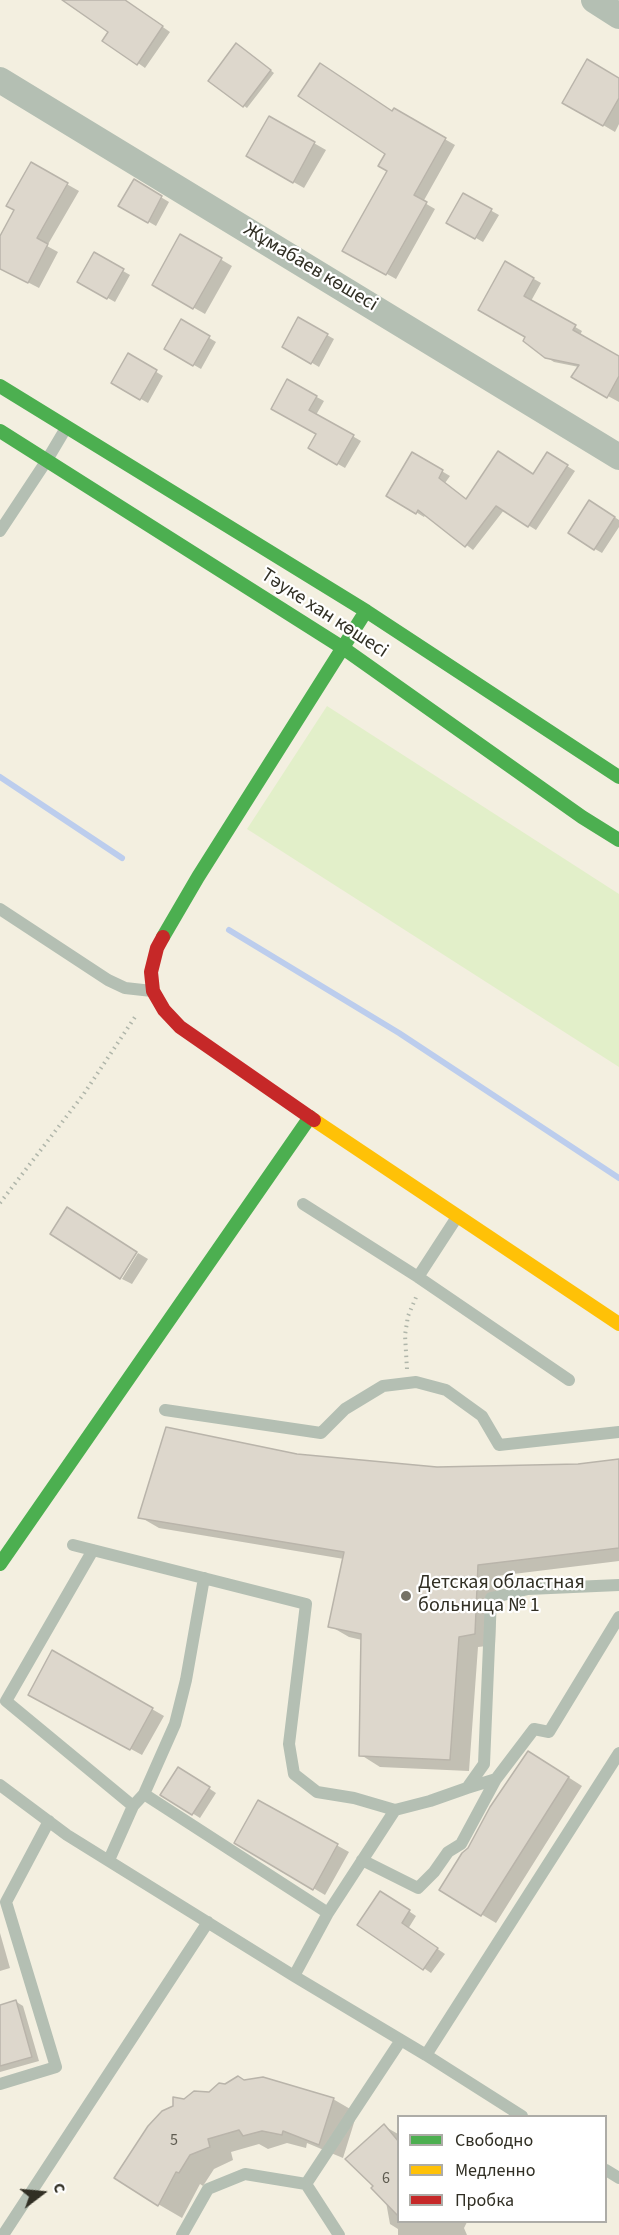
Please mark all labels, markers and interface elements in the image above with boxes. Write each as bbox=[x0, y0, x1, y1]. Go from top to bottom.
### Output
street label: Жұмабаев көшесі bbox=[238, 218, 382, 318]
street label: Тәуке хан көшесі bbox=[256, 564, 392, 664]
place label: Детская областная больница № 1 bbox=[418, 1572, 585, 1619]
marker: Детская областная больница № 1 bbox=[399, 1589, 413, 1603]
legend bbox=[397, 2115, 607, 2223]
text: Свободно bbox=[455, 2128, 533, 2153]
house number: 5 bbox=[170, 2131, 178, 2151]
text: Медленно bbox=[455, 2158, 535, 2183]
north arrow bbox=[12, 2163, 72, 2223]
house number: 6 bbox=[382, 2169, 390, 2189]
text: С bbox=[47, 2181, 71, 2196]
text: Пробка bbox=[455, 2188, 514, 2213]

